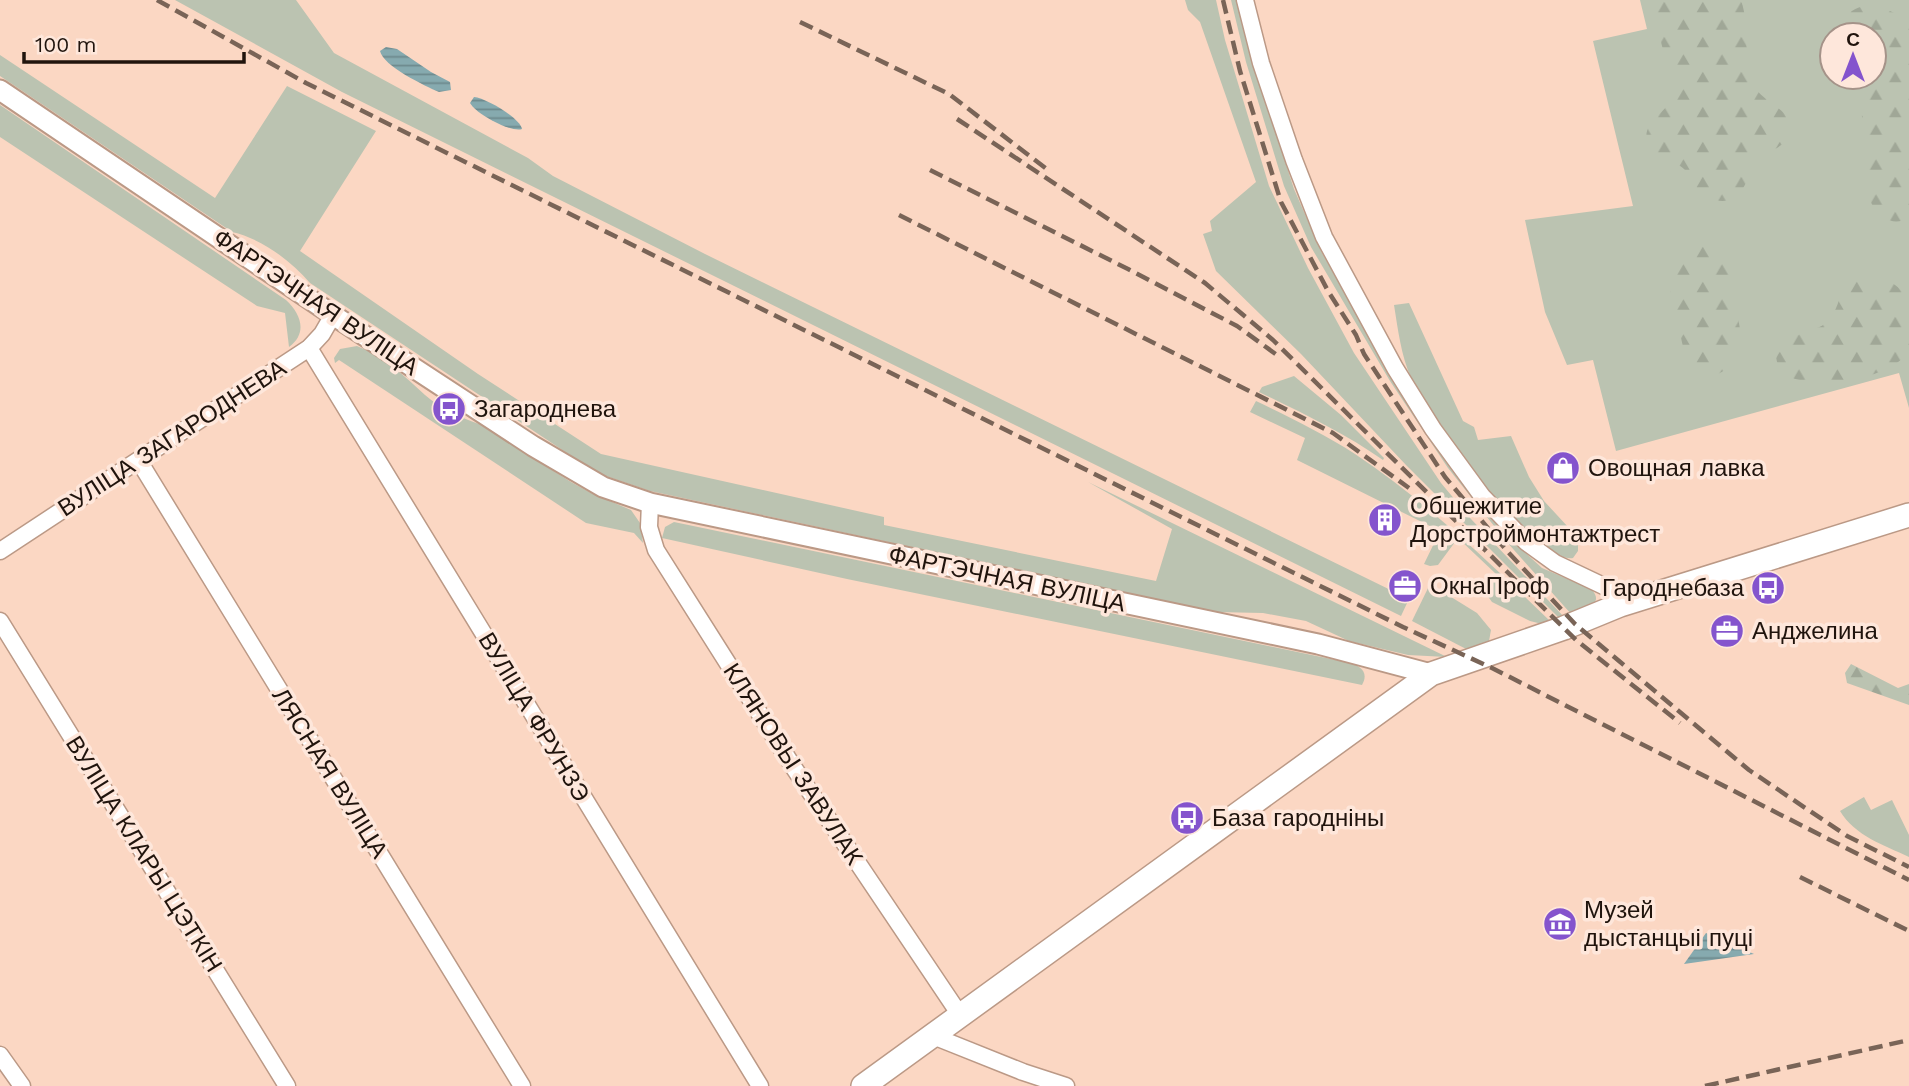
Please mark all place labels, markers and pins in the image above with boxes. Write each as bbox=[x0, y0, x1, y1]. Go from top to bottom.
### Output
bus stop icon: Загароднева bbox=[430, 390, 468, 428]
place label: Загароднева bbox=[474, 395, 617, 423]
shop icon: Овощная лавка bbox=[1544, 449, 1582, 487]
place label: Овощная лавка bbox=[1588, 454, 1765, 482]
place label: Общежитие Дорстроймонтажтрест bbox=[1410, 492, 1660, 548]
building icon: Общежитие Дорстроймонтажтрест bbox=[1366, 501, 1404, 539]
office icon: ОкнаПроф bbox=[1386, 567, 1424, 605]
bus stop icon: Гароднебаза bbox=[1749, 569, 1787, 607]
place label: ОкнаПроф bbox=[1430, 572, 1549, 600]
place label: Гароднебаза bbox=[1602, 574, 1745, 602]
office icon: Анджелина bbox=[1708, 612, 1746, 650]
place label: Анджелина bbox=[1752, 617, 1879, 645]
bus stop icon: База гародніны bbox=[1168, 799, 1206, 837]
place label: База гародніны bbox=[1212, 804, 1384, 832]
place label: Музей дыстанцыі пуці bbox=[1584, 896, 1753, 952]
museum icon: Музей дыстанцыі пуці bbox=[1541, 905, 1579, 943]

